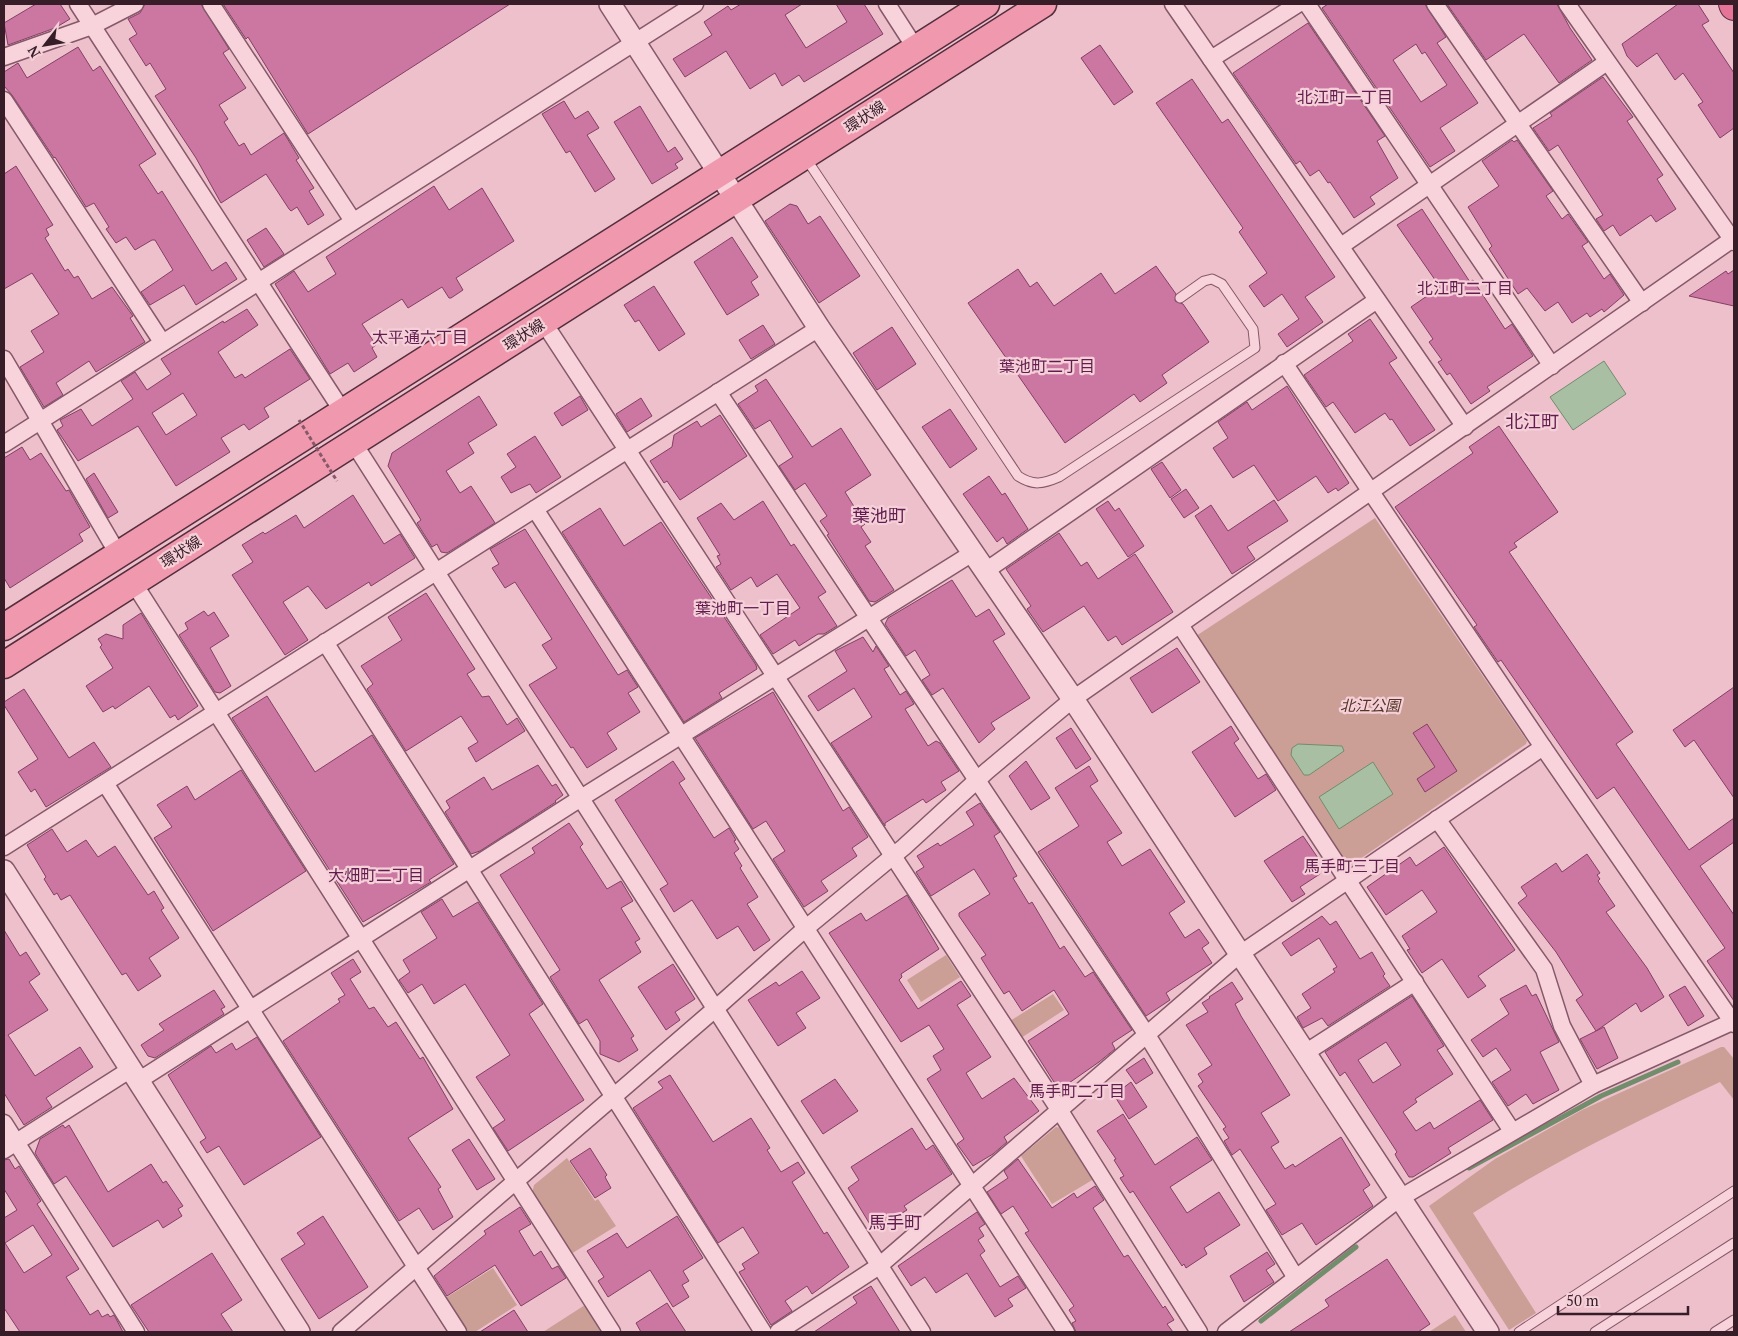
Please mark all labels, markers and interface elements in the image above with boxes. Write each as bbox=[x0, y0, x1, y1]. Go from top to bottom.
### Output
north arrow bbox=[20, 20, 70, 70]
text: N bbox=[22, 42, 44, 61]
district label: 北江町一丁目 bbox=[1297, 86, 1393, 108]
street label: 環状線 bbox=[840, 96, 889, 137]
district label: 北江町二丁目 bbox=[1417, 277, 1513, 299]
street label: 環状線 bbox=[499, 314, 548, 355]
district label: 太平通六丁目 bbox=[372, 326, 468, 348]
district label: 葉池町二丁目 bbox=[999, 355, 1095, 377]
district label: 北江町 bbox=[1505, 409, 1559, 433]
district label: 葉池町 bbox=[852, 503, 906, 527]
street label: 環状線 bbox=[156, 531, 205, 572]
district label: 葉池町一丁目 bbox=[695, 597, 791, 619]
park label: 北江公園 bbox=[1340, 695, 1402, 715]
district label: 馬手町三丁目 bbox=[1304, 855, 1400, 877]
district label: 大畑町二丁目 bbox=[328, 864, 424, 886]
district label: 馬手町二丁目 bbox=[1029, 1080, 1125, 1102]
district label: 馬手町 bbox=[868, 1210, 922, 1234]
scale bar bbox=[1558, 1284, 1688, 1316]
text: 50 m bbox=[1566, 1290, 1599, 1310]

